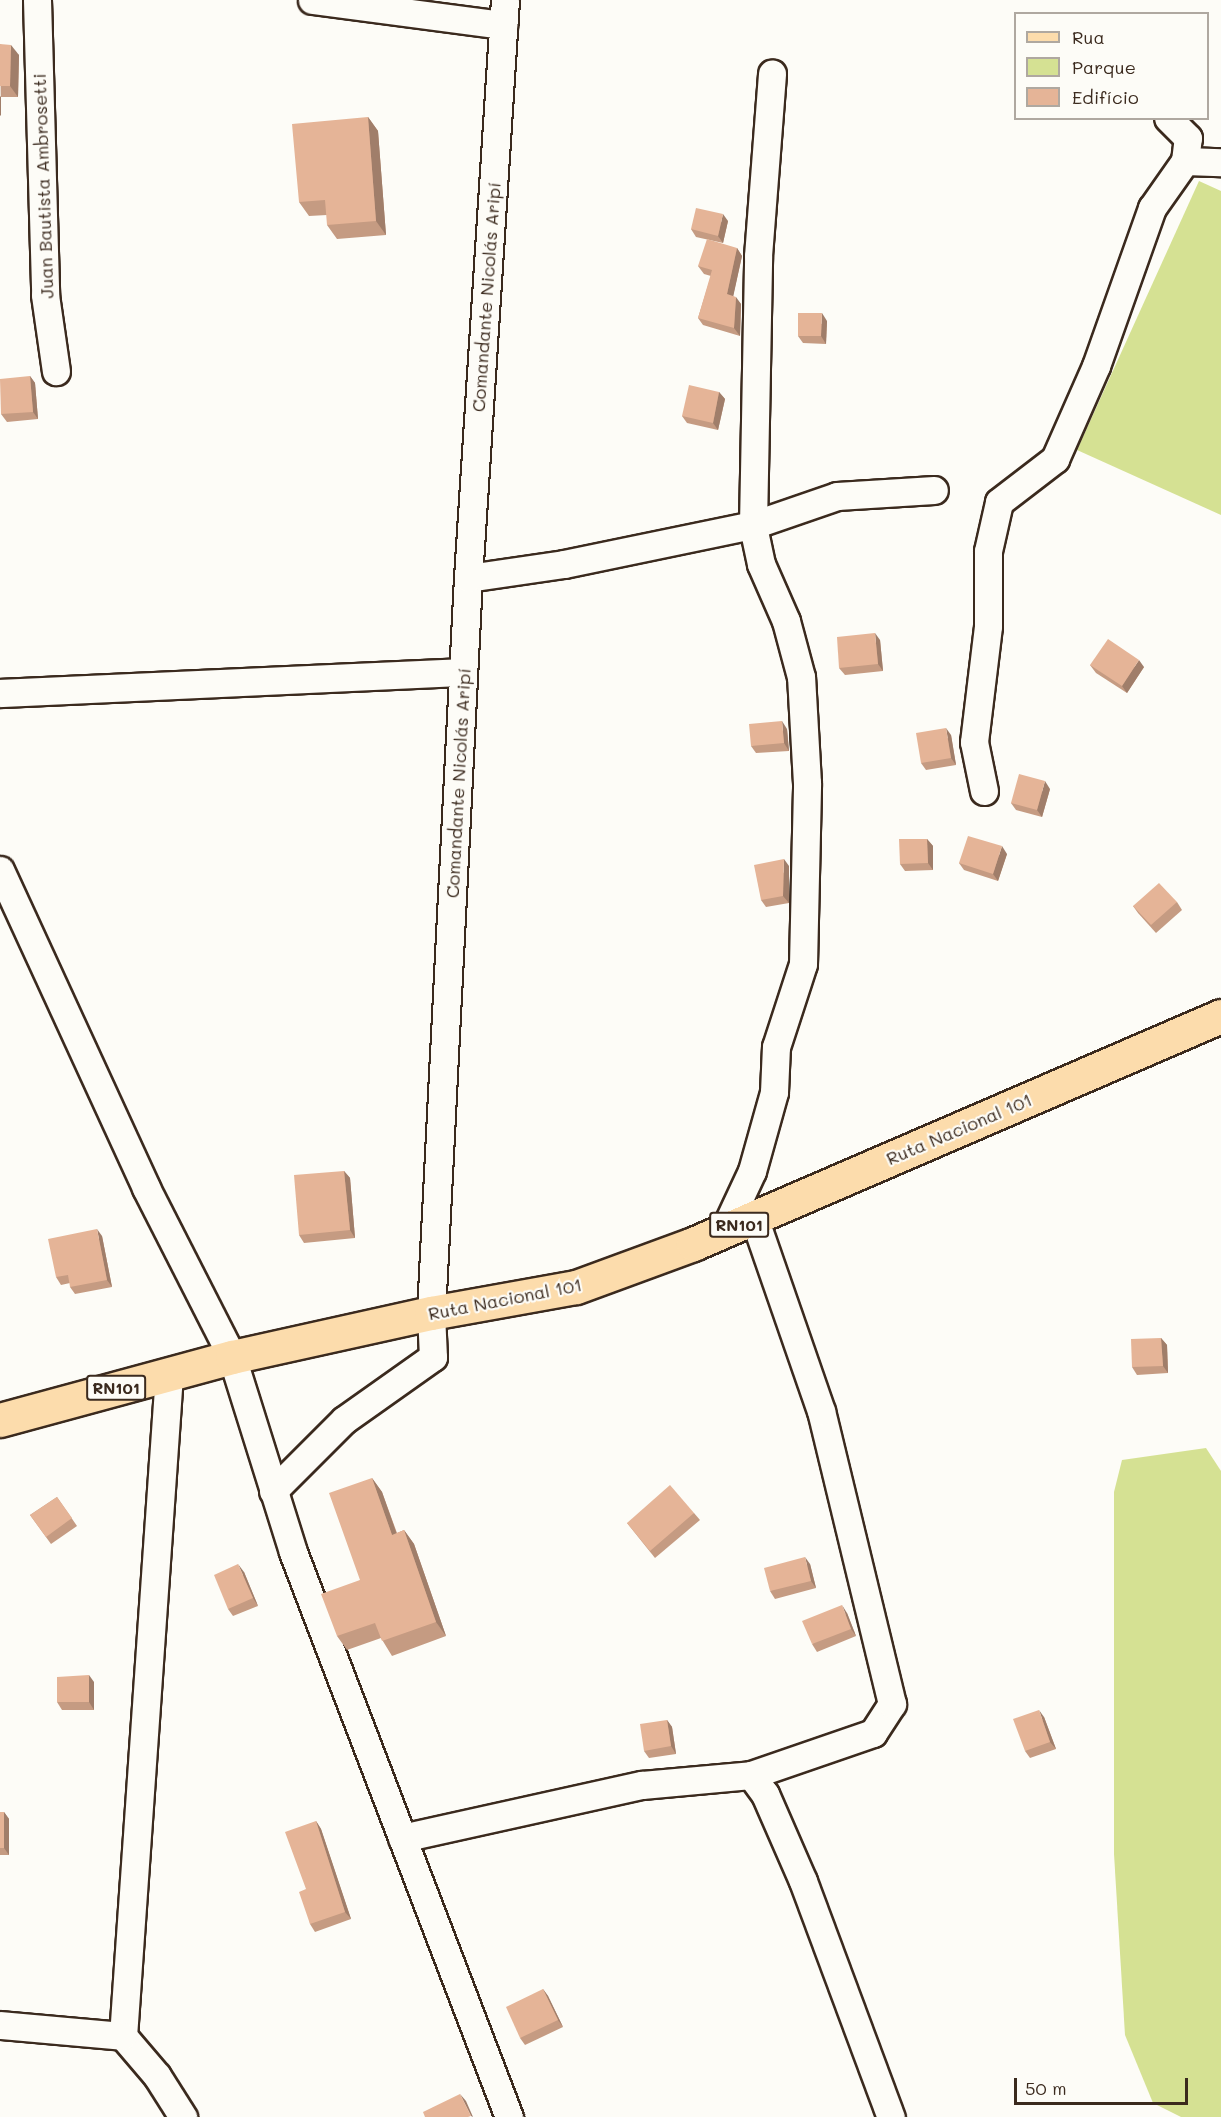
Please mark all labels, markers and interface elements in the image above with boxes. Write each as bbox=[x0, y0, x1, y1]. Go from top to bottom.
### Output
legend bbox=[1014, 12, 1209, 120]
text: Rua bbox=[1072, 25, 1105, 49]
text: Parque bbox=[1072, 55, 1136, 79]
street label: Juan Bautista Ambrosetti bbox=[28, 73, 58, 299]
text: Edifício bbox=[1072, 85, 1139, 109]
street label: Comandante Nicolás Aripí bbox=[467, 181, 505, 413]
street label: Comandante Nicolás Aripí bbox=[441, 667, 475, 899]
street label: Ruta Nacional 101 bbox=[883, 1089, 1035, 1169]
road number: RN101 bbox=[709, 1212, 769, 1238]
street label: Ruta Nacional 101 bbox=[426, 1273, 584, 1325]
road number: RN101 bbox=[86, 1375, 146, 1401]
scale bar bbox=[1017, 2066, 1191, 2104]
text: 50 m bbox=[1025, 2076, 1067, 2100]

